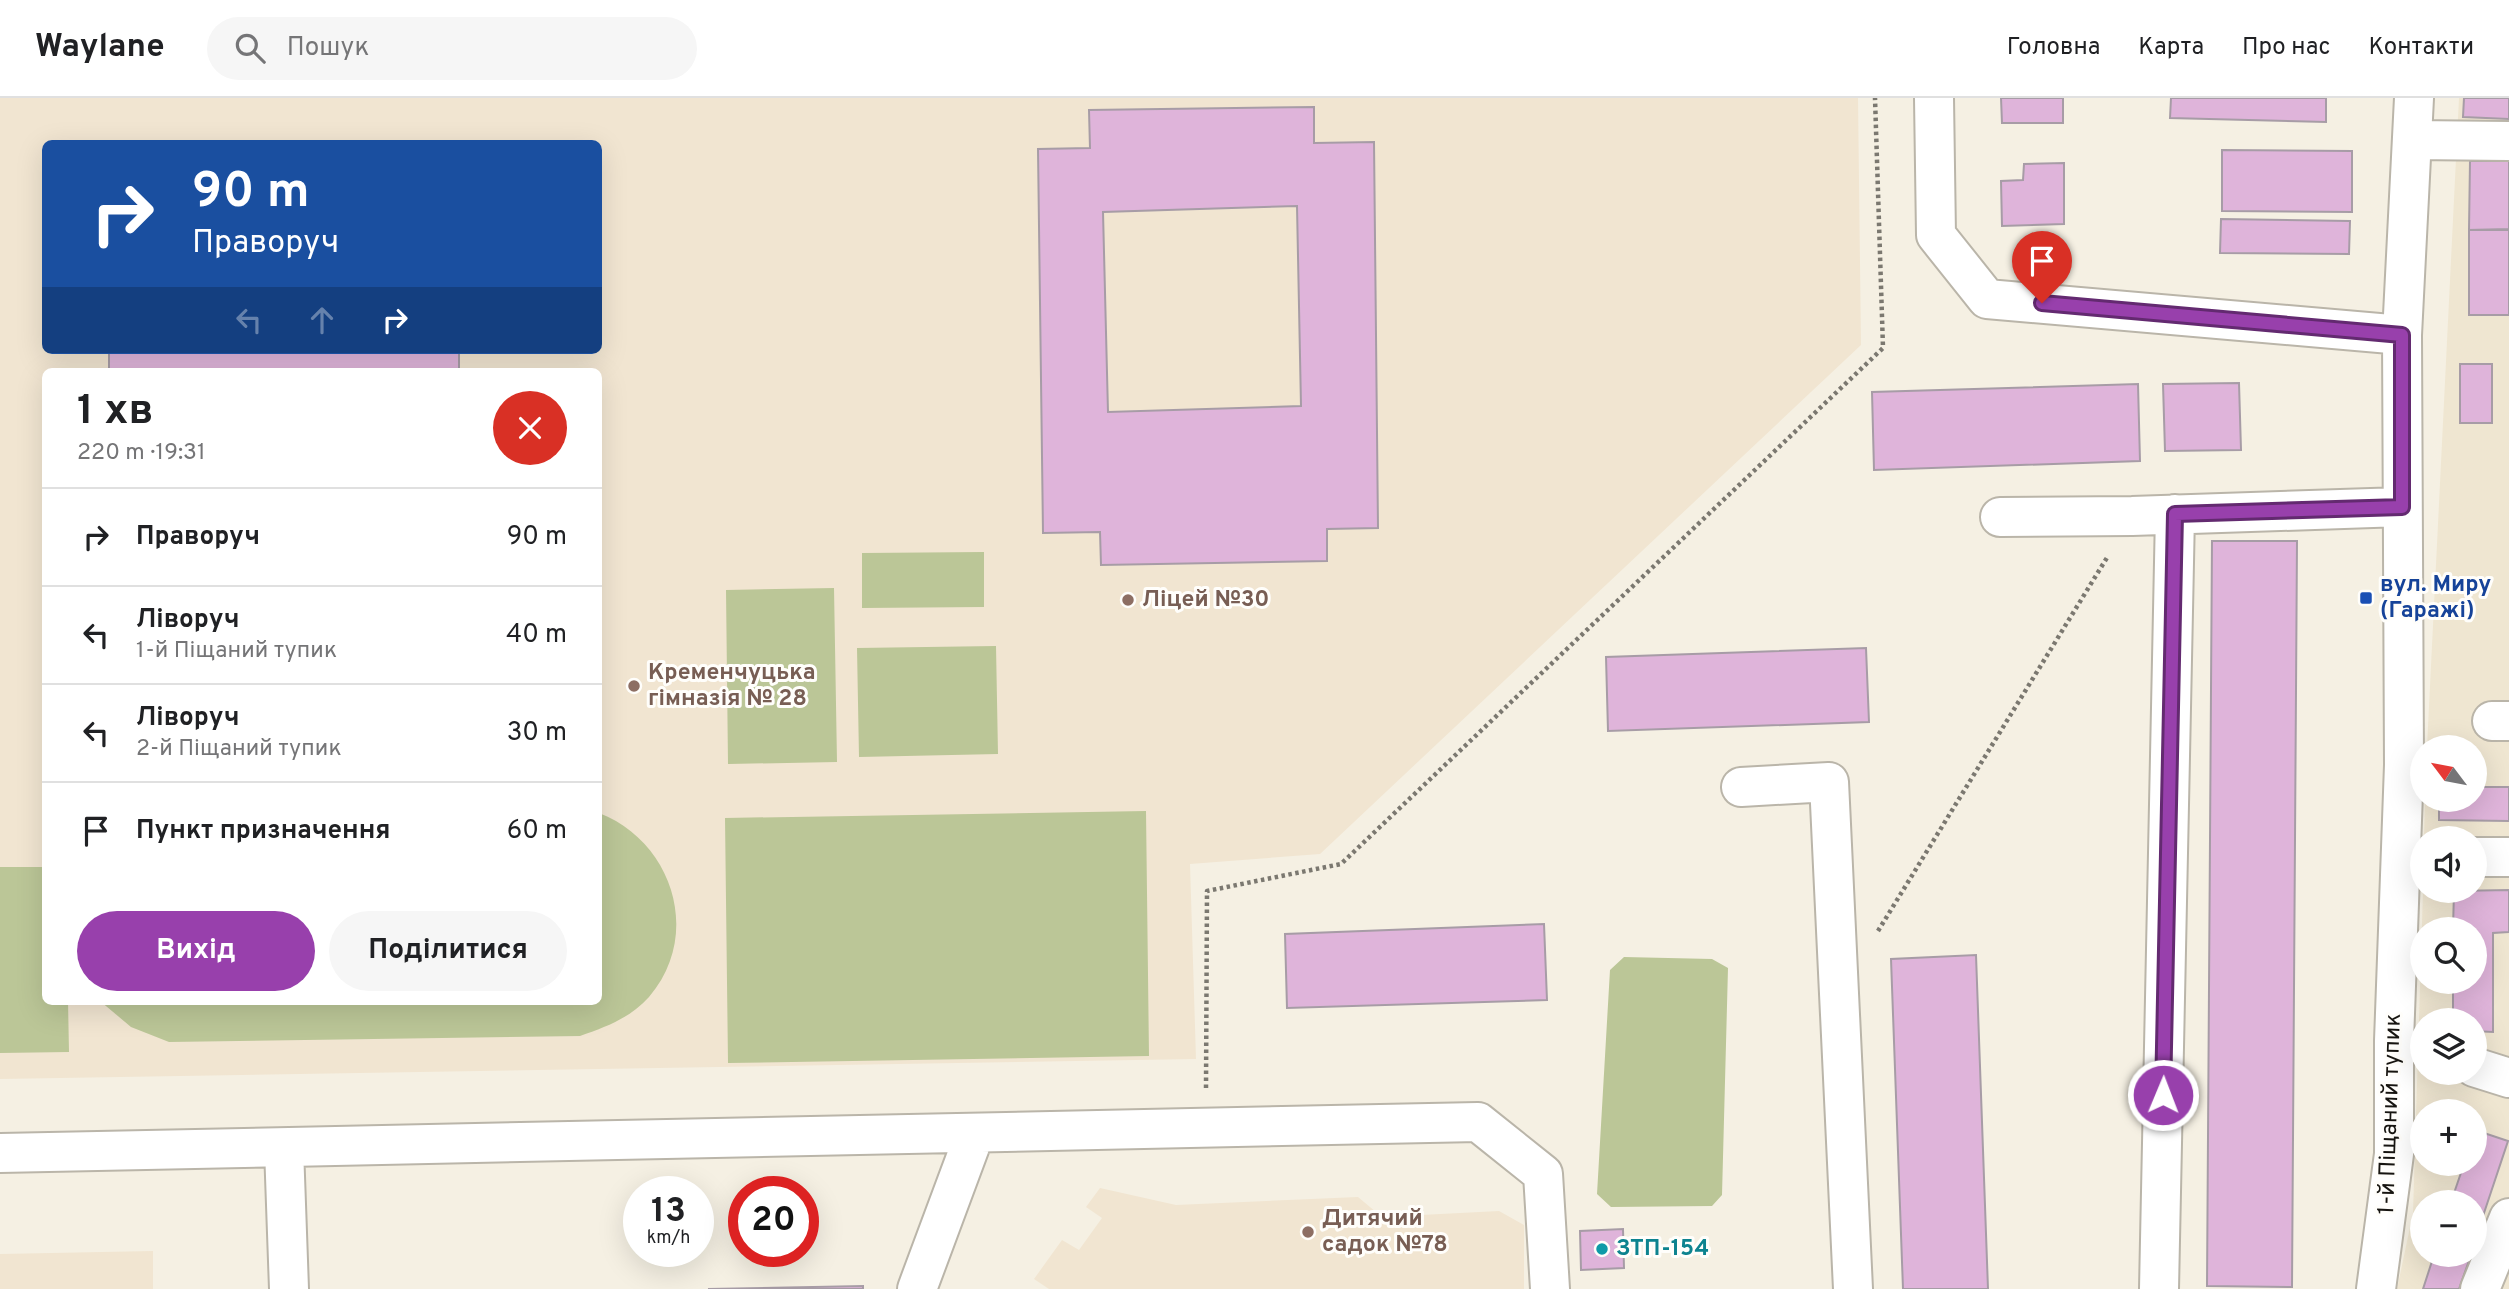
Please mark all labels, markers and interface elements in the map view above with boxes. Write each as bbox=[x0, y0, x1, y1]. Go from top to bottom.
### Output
search box bbox=[207, 17, 697, 80]
text: Waylane bbox=[35, 27, 165, 69]
icon: search bbox=[231, 29, 269, 67]
text: Пошук bbox=[287, 32, 369, 65]
text: Головна bbox=[2007, 33, 2100, 63]
text: Карта bbox=[2138, 33, 2204, 63]
text: Про нас bbox=[2242, 33, 2330, 63]
text: Контакти bbox=[2368, 33, 2474, 63]
text: 90 m bbox=[192, 163, 310, 225]
icon: right bbox=[77, 168, 168, 259]
text: Праворуч bbox=[192, 224, 339, 264]
pin bbox=[2012, 231, 2072, 303]
icon: arrive bbox=[2023, 242, 2061, 280]
icon: left bbox=[230, 301, 268, 339]
icon: ahead bbox=[303, 301, 341, 339]
icon: right bbox=[376, 301, 414, 339]
text: 1 хв bbox=[77, 386, 154, 439]
button: close bbox=[493, 391, 567, 465]
text: 220 m · 19:31 bbox=[77, 439, 205, 468]
icon: right bbox=[77, 518, 115, 556]
text: Праворуч bbox=[136, 521, 260, 554]
text: 90 m bbox=[507, 521, 567, 554]
place label: вул. Миру (Гаражі) bbox=[2380, 571, 2491, 626]
place label: Ліцей №30 bbox=[1142, 586, 1269, 615]
marker: вул. Миру (Гаражі) bbox=[2358, 590, 2374, 606]
marker: Ліцей №30 bbox=[1120, 592, 1136, 608]
text: Ліворуч bbox=[136, 604, 239, 637]
icon: left bbox=[77, 616, 115, 654]
text: 40 m bbox=[506, 619, 567, 652]
text: 1-й Піщаний тупик bbox=[136, 637, 337, 666]
place label: Кременчуцька гімназія № 28 bbox=[648, 659, 816, 714]
marker: Кременчуцька гімназія № 28 bbox=[626, 678, 642, 694]
text: Ліворуч bbox=[136, 702, 239, 735]
icon: left bbox=[77, 714, 115, 752]
text: 30 m bbox=[507, 717, 567, 750]
text: 2-й Піщаний тупик bbox=[136, 735, 342, 764]
north arrow bbox=[2410, 735, 2487, 812]
map controls bbox=[2410, 735, 2487, 1267]
icon: arrive bbox=[77, 812, 115, 850]
text: Пункт призначення bbox=[136, 815, 390, 848]
text: 60 m bbox=[507, 815, 567, 848]
button: sound bbox=[2410, 826, 2487, 903]
button: Вихід bbox=[77, 911, 315, 991]
button: Поділитися bbox=[329, 911, 567, 991]
button: search bbox=[2410, 917, 2487, 994]
button: layers bbox=[2410, 1008, 2487, 1085]
street label: 1-й Піщаний тупик bbox=[2373, 1013, 2409, 1215]
position arrow bbox=[2126, 1058, 2200, 1132]
button: + bbox=[2410, 1099, 2487, 1176]
speed limit sign: 20 bbox=[728, 1176, 819, 1267]
text: 13 bbox=[651, 1190, 686, 1234]
button: − bbox=[2410, 1190, 2487, 1267]
place label: Дитячий садок №78 bbox=[1322, 1205, 1448, 1260]
marker: Дитячий садок №78 bbox=[1300, 1224, 1316, 1240]
text: km/h bbox=[647, 1227, 690, 1250]
place label: ЗТП-154 bbox=[1616, 1235, 1709, 1264]
marker: ЗТП-154 bbox=[1594, 1241, 1610, 1257]

